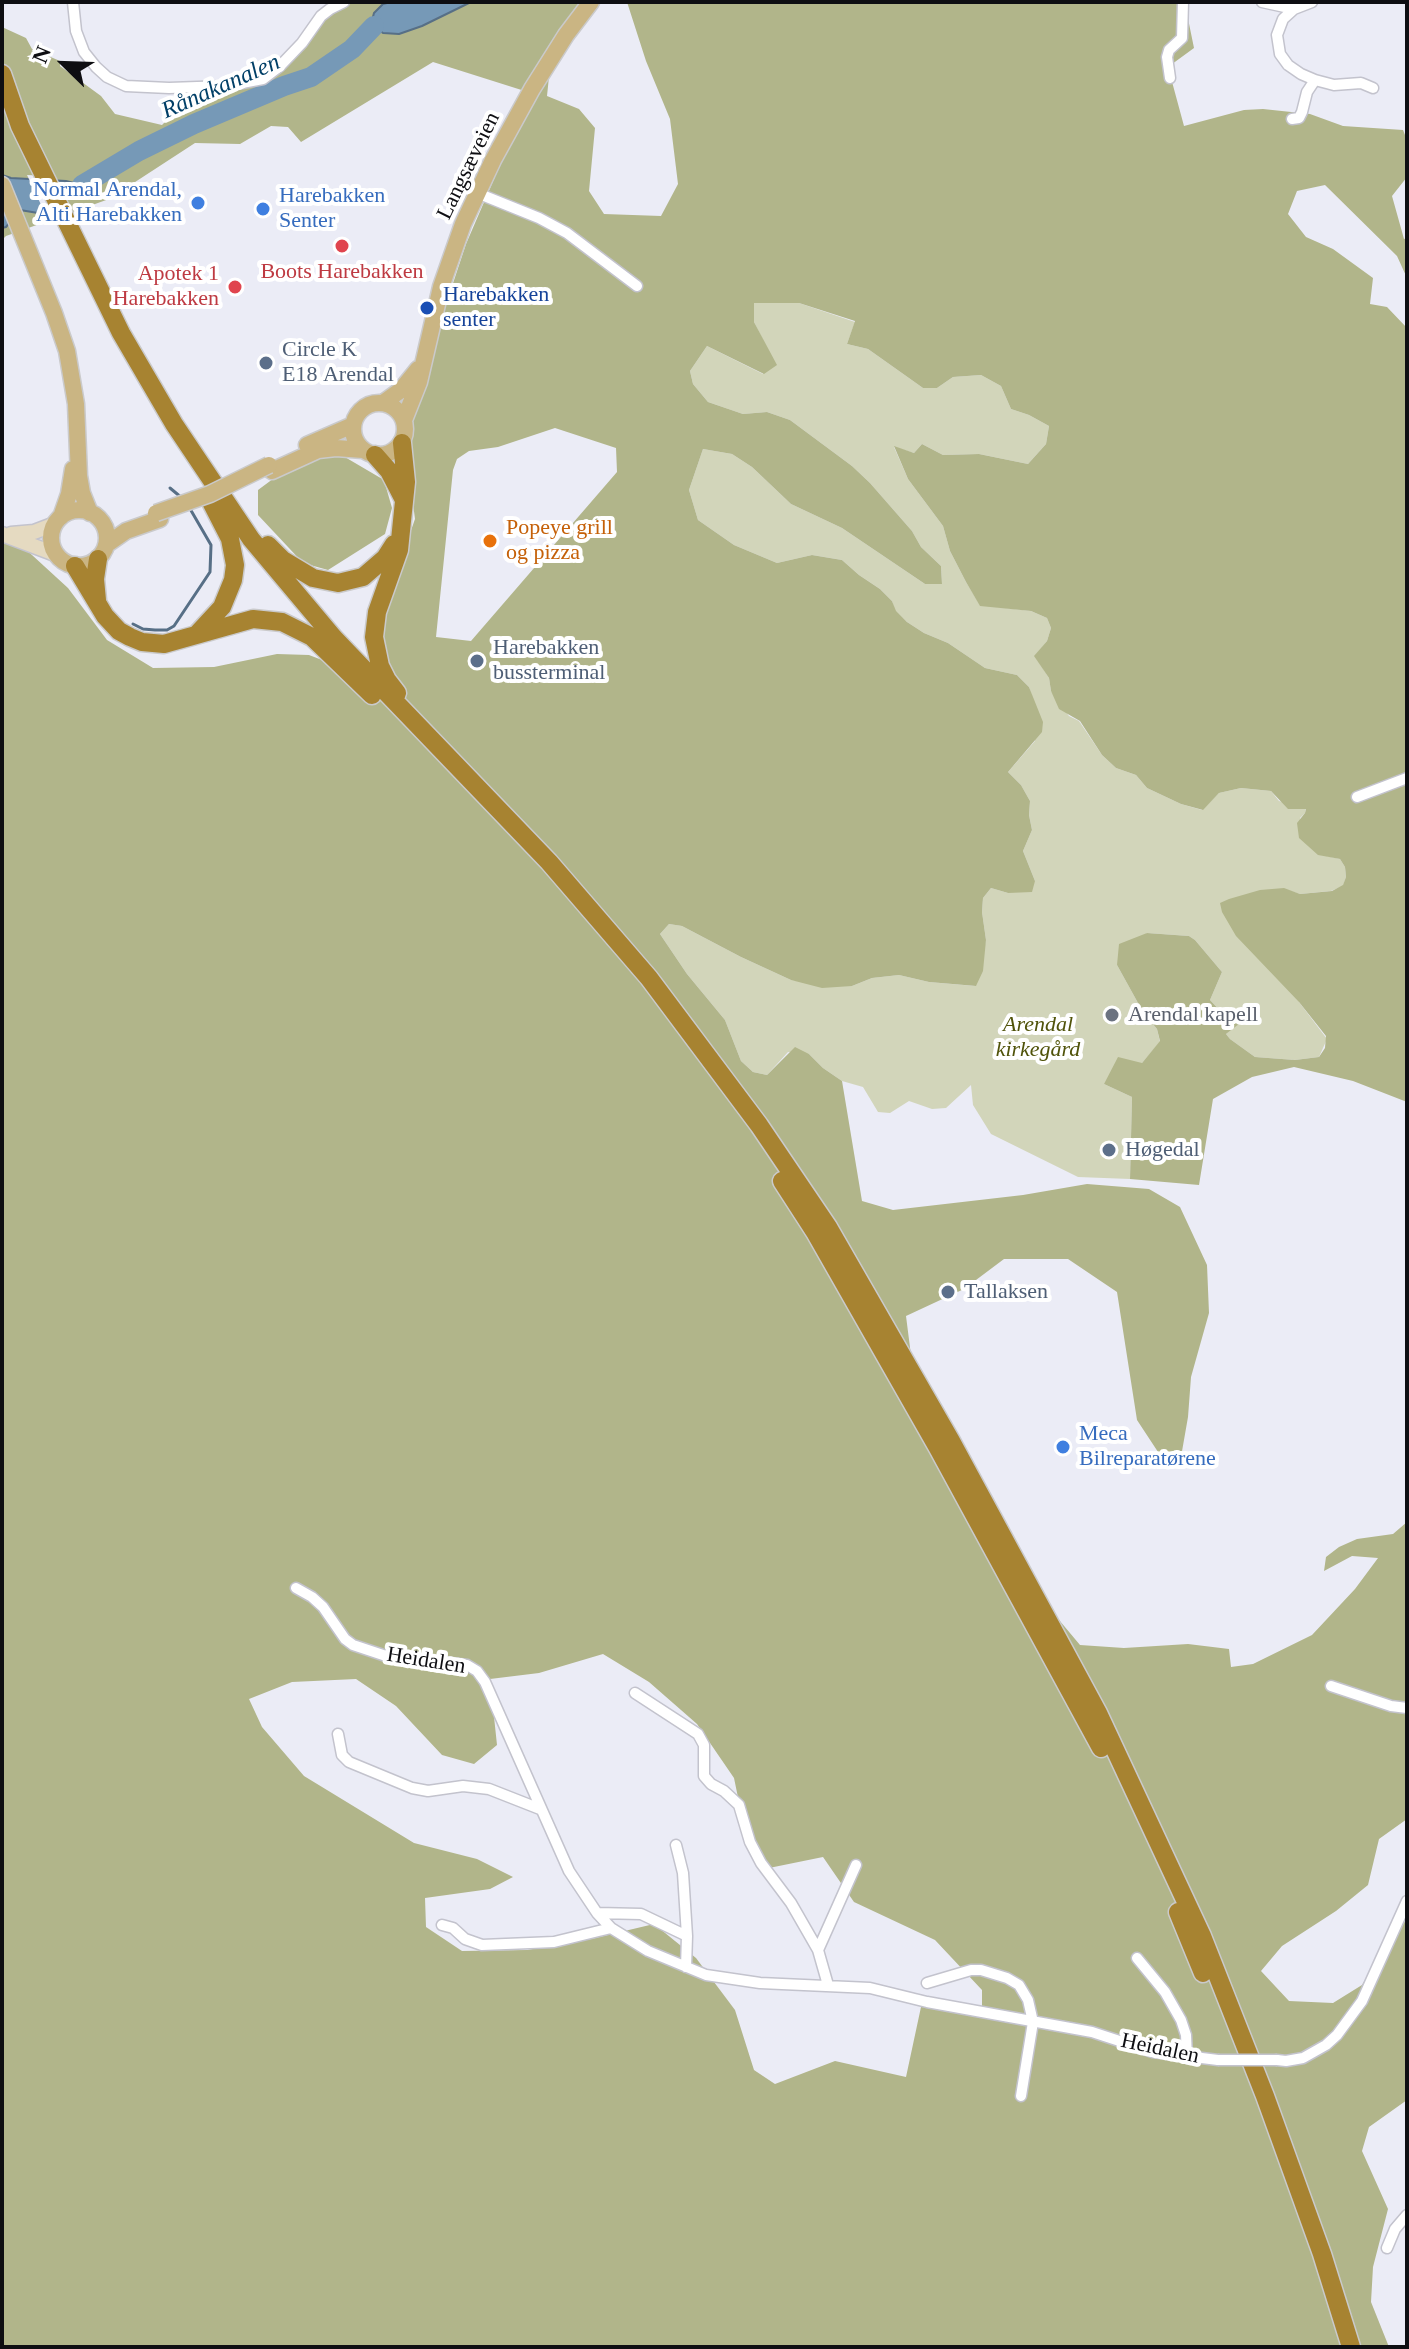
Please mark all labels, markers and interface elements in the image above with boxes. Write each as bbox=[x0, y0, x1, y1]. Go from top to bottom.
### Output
north arrow bbox=[24, 24, 104, 104]
text: N bbox=[27, 42, 56, 67]
water label: Rånakanalen bbox=[157, 48, 285, 126]
street label: Langsæveien bbox=[432, 108, 506, 224]
place label: Normal Arendal, Alti Harebakken bbox=[33, 177, 182, 228]
place label: Harebakken Senter bbox=[279, 183, 385, 234]
marker: Normal Arendal, Alti Harebakken bbox=[189, 194, 207, 212]
marker: Harebakken Senter bbox=[254, 200, 272, 218]
marker: Boots Harebakken bbox=[333, 237, 351, 255]
place label: Boots Harebakken bbox=[260, 259, 424, 285]
place label: Apotek 1 Harebakken bbox=[113, 261, 219, 312]
marker: Apotek 1 Harebakken bbox=[226, 278, 244, 296]
place label: Harebakken senter bbox=[443, 282, 549, 334]
marker: Harebakken senter bbox=[418, 299, 436, 317]
place label: Circle K E18 Arendal bbox=[282, 337, 394, 388]
marker: Circle K E18 Arendal bbox=[257, 354, 275, 372]
place label: Popeye grill og pizza bbox=[506, 515, 613, 566]
marker: Popeye grill og pizza bbox=[481, 532, 499, 550]
place label: Harebakken bussterminal bbox=[493, 635, 605, 686]
marker: Harebakken bussterminal bbox=[468, 652, 486, 670]
place label: Arendal kapell bbox=[1128, 1002, 1258, 1028]
marker: Arendal kapell bbox=[1103, 1006, 1121, 1024]
park label: Arendal kirkegård bbox=[996, 1012, 1080, 1064]
place label: Høgedal bbox=[1125, 1137, 1200, 1163]
marker: Høgedal bbox=[1100, 1141, 1118, 1159]
place label: Tallaksen bbox=[964, 1279, 1048, 1305]
marker: Tallaksen bbox=[939, 1283, 957, 1301]
place label: Meca Bilreparatørene bbox=[1079, 1421, 1216, 1472]
marker: Meca Bilreparatørene bbox=[1054, 1438, 1072, 1456]
street label: Heidalen bbox=[385, 1642, 467, 1680]
street label: Heidalen bbox=[1118, 2028, 1202, 2070]

